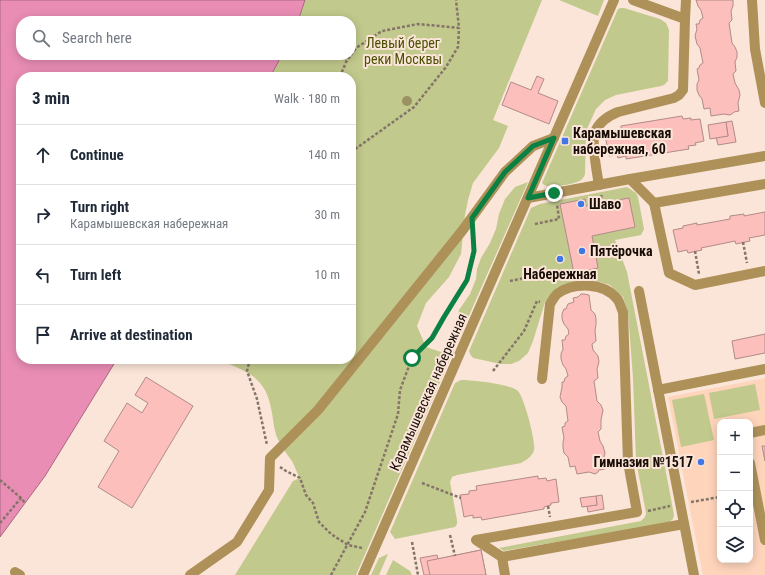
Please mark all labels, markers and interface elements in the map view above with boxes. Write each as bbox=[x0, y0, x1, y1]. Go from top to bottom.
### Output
search box bbox=[16, 16, 356, 60]
icon: search bbox=[30, 27, 52, 49]
text: Search here bbox=[62, 29, 132, 47]
park label: Левый берег реки Москвы bbox=[364, 35, 442, 67]
text: 3 min bbox=[32, 88, 70, 108]
text: Walk · 180 m bbox=[274, 91, 340, 106]
place label: Карамышевская набережная, 60 bbox=[573, 125, 671, 157]
marker: Карамышевская набережная, 60 bbox=[560, 136, 570, 146]
icon: ahead bbox=[32, 144, 54, 166]
text: Continue bbox=[70, 146, 124, 164]
text: 140 m bbox=[308, 147, 340, 162]
route end bbox=[545, 184, 563, 202]
place label: Шаво bbox=[589, 196, 621, 212]
text: Turn right bbox=[70, 198, 129, 216]
marker: Шаво bbox=[576, 199, 586, 209]
icon: right bbox=[32, 204, 54, 226]
text: 30 m bbox=[314, 207, 340, 222]
text: Карамышевская набережная bbox=[70, 216, 228, 231]
place label: Пятёрочка bbox=[590, 243, 653, 259]
marker: Пятёрочка bbox=[577, 246, 587, 256]
marker: Набережная bbox=[555, 254, 565, 264]
icon: left bbox=[32, 264, 54, 286]
text: Turn left bbox=[70, 266, 121, 284]
place label: Набережная bbox=[523, 266, 597, 282]
text: 10 m bbox=[314, 267, 340, 282]
street label: Карамышевская набережная bbox=[386, 311, 470, 473]
icon: arrive bbox=[32, 324, 54, 346]
text: Arrive at destination bbox=[70, 326, 193, 344]
route start bbox=[403, 349, 421, 367]
map controls bbox=[717, 419, 753, 563]
button: + bbox=[717, 419, 753, 455]
place label: Гимназия №1517 bbox=[593, 454, 693, 470]
button: − bbox=[717, 455, 753, 491]
marker: Гимназия №1517 bbox=[696, 457, 706, 467]
button: locate bbox=[717, 491, 753, 527]
button: layers bbox=[717, 527, 753, 563]

